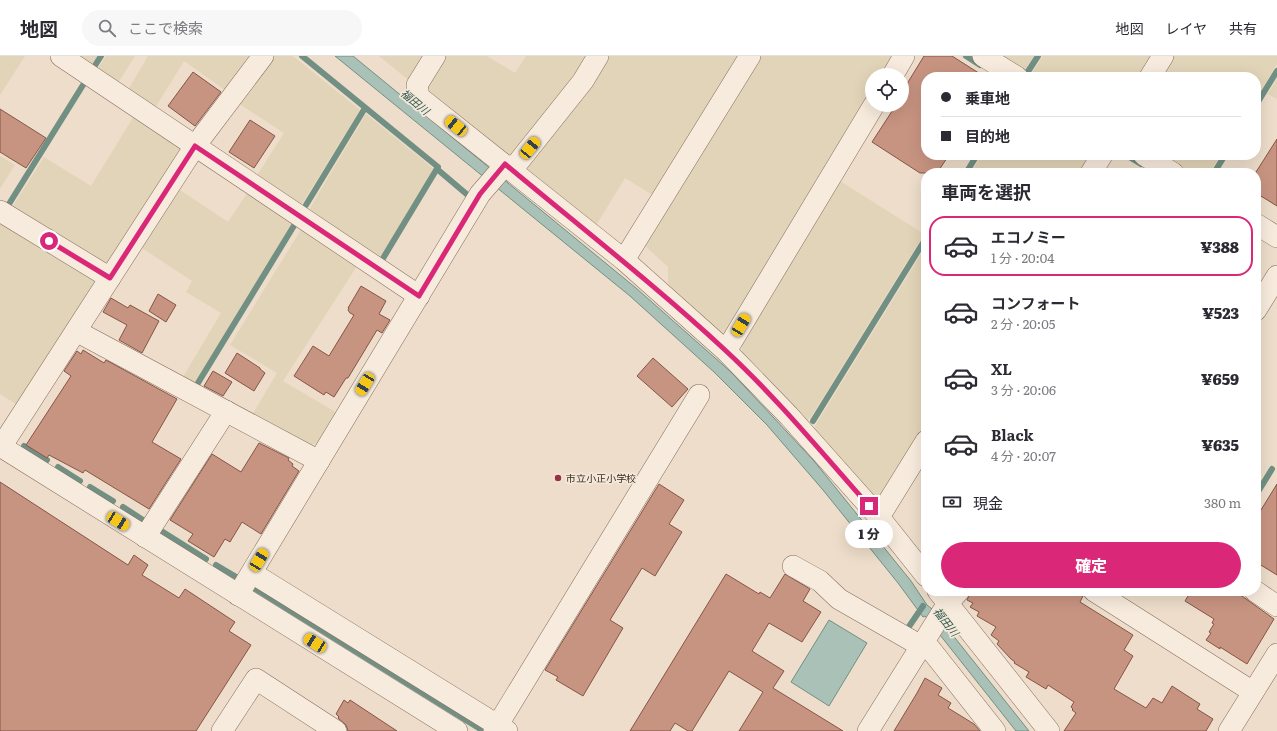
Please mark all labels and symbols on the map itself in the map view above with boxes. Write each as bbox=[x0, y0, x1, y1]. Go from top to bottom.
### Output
water label: 福田川 bbox=[398, 84, 434, 119]
car bbox=[443, 114, 469, 138]
car bbox=[518, 135, 542, 161]
route start bbox=[40, 232, 58, 250]
car bbox=[730, 312, 752, 338]
car bbox=[354, 371, 376, 397]
place label: 市立小正小学校 bbox=[566, 470, 636, 485]
marker: 市立小正小学校 bbox=[553, 473, 563, 483]
route end bbox=[860, 497, 878, 515]
car bbox=[105, 510, 131, 532]
callout: 1 分 bbox=[845, 520, 893, 548]
car bbox=[248, 547, 270, 573]
water label: 福田川 bbox=[930, 603, 964, 640]
car bbox=[302, 632, 328, 654]

